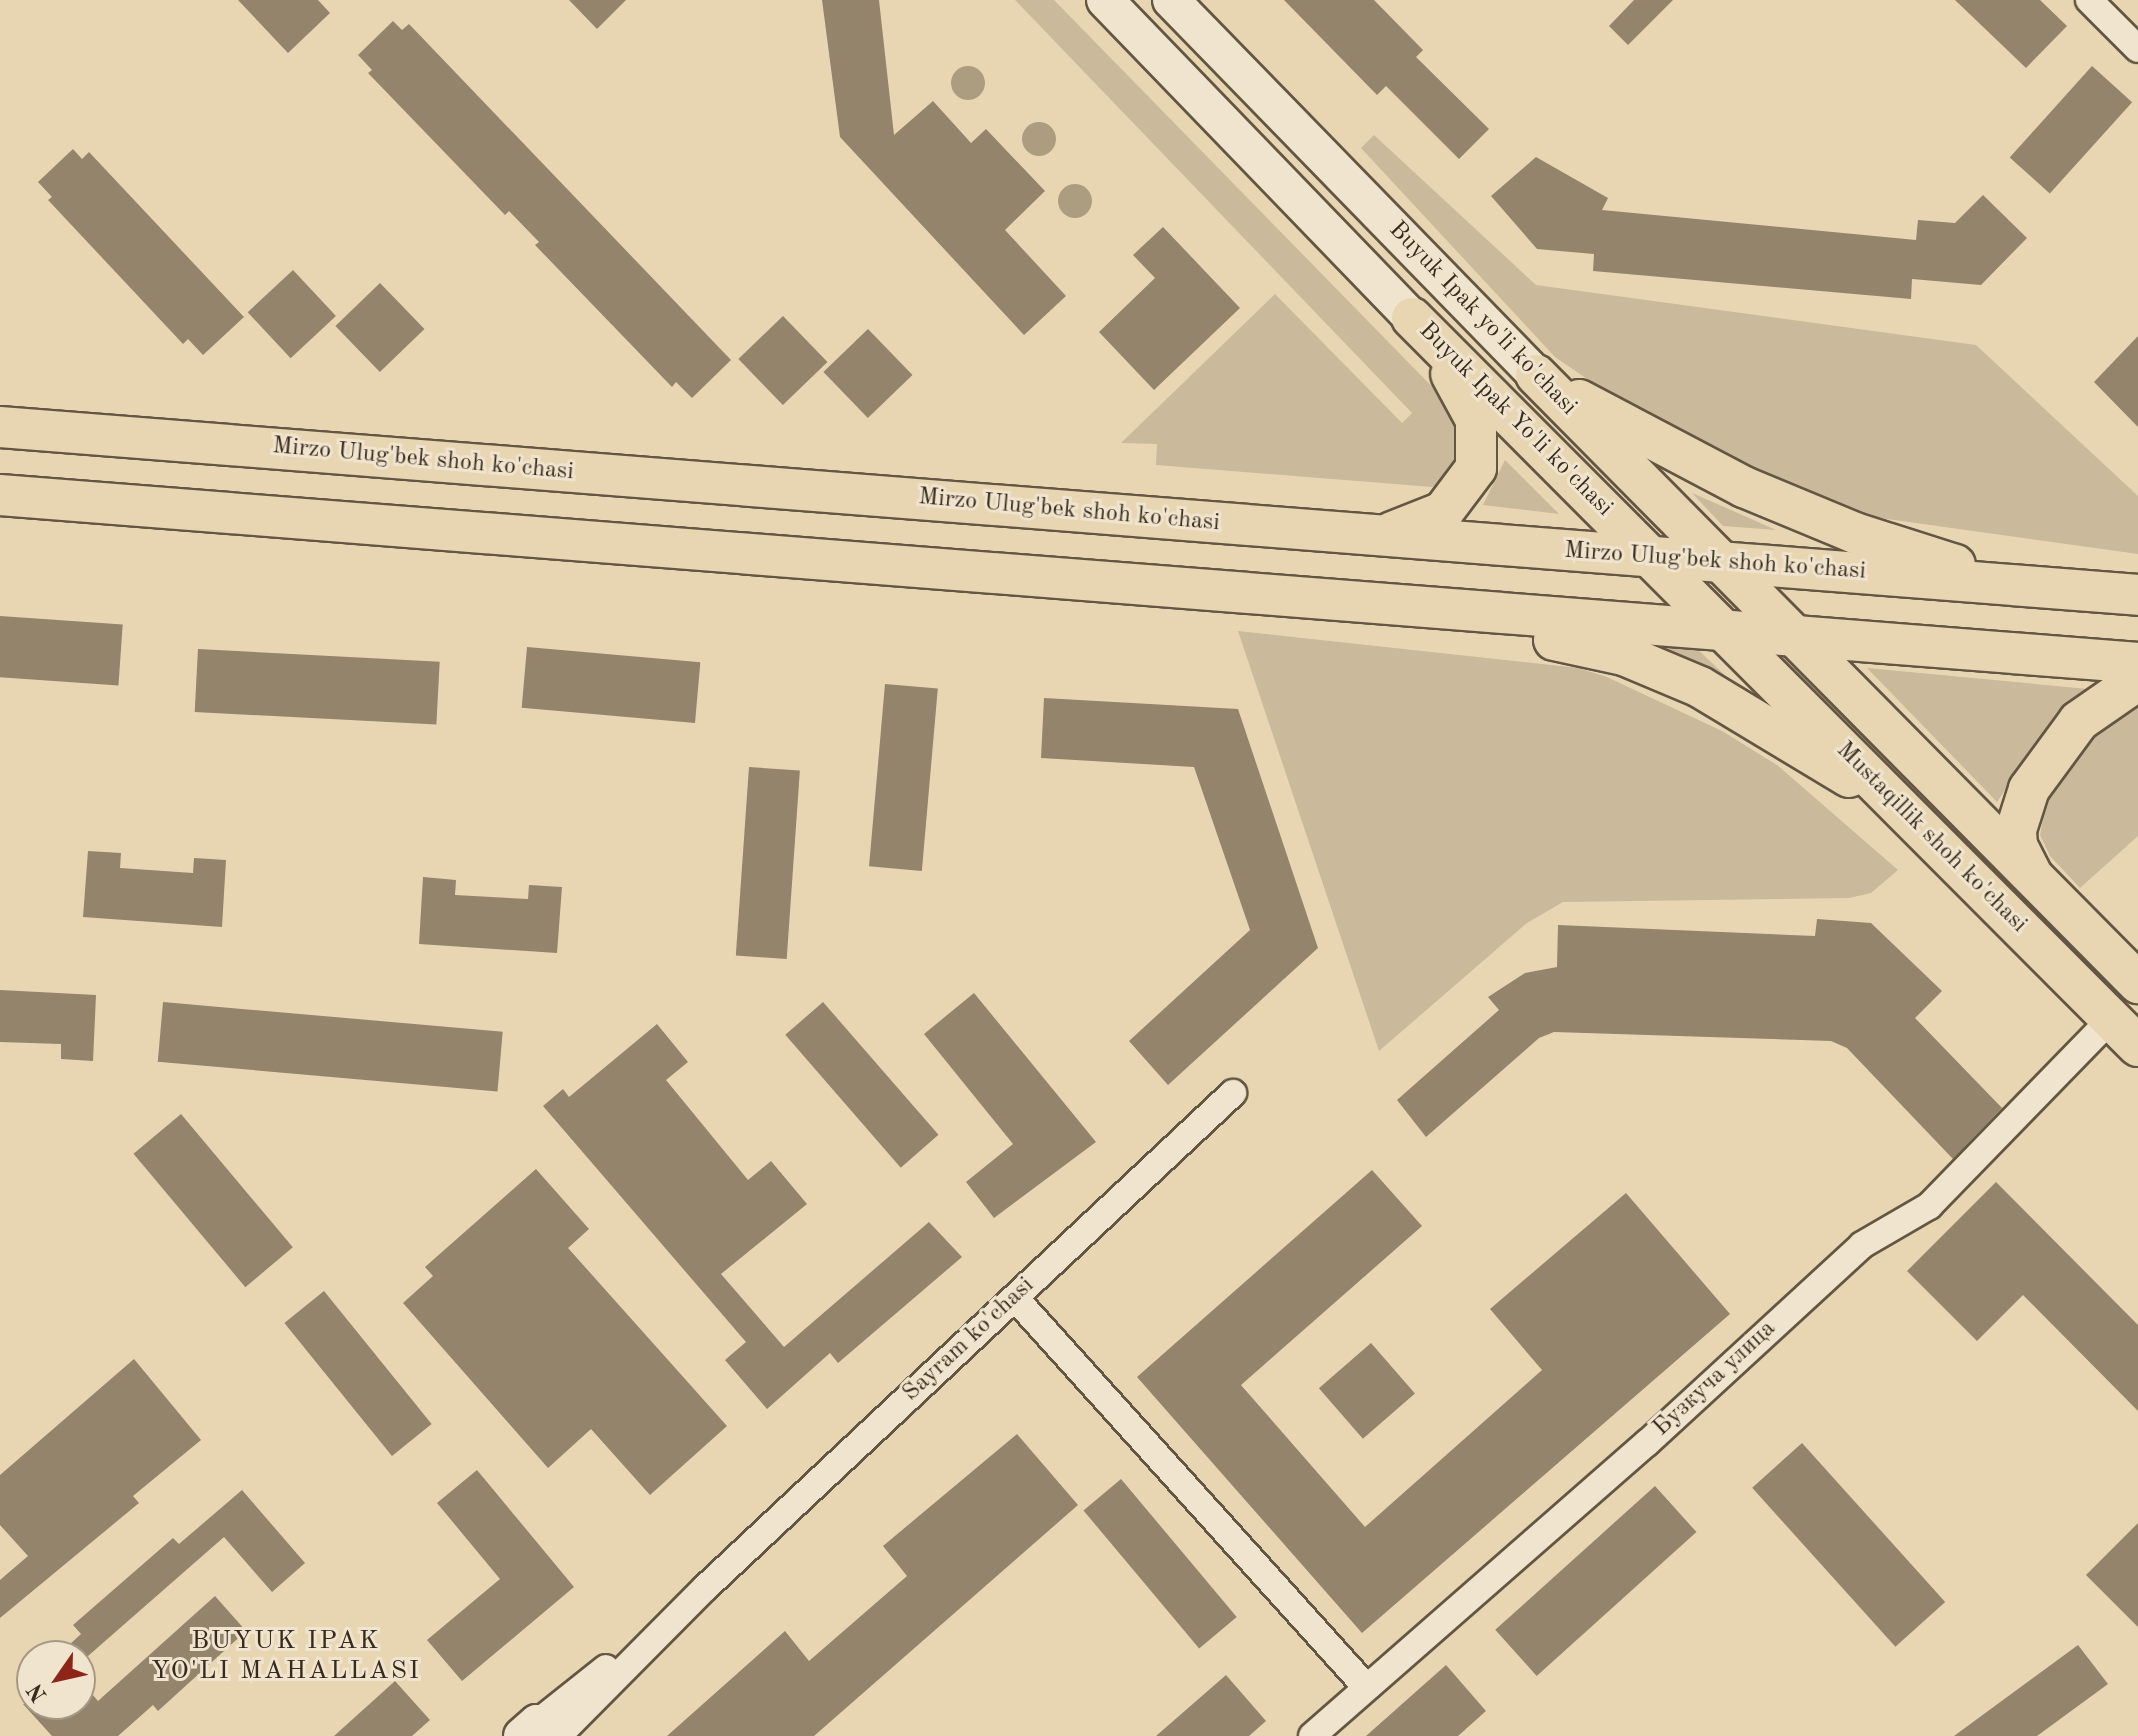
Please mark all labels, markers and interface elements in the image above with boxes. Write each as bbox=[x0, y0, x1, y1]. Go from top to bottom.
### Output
street label: Buyuk Ipak yo'li ko'chasi bbox=[1382, 216, 1582, 422]
street label: Buyuk Ipak Yo'li ko'chasi bbox=[1412, 317, 1618, 523]
street label: Mirzo Ulug'bek shoh ko'chasi bbox=[271, 432, 575, 488]
street label: Mirzo Ulug'bek shoh ko'chasi bbox=[917, 483, 1221, 539]
street label: Mirzo Ulug'bek shoh ko'chasi bbox=[1563, 537, 1867, 587]
street label: Mustaqillik shoh ko'chasi bbox=[1829, 736, 2033, 940]
street label: Sayram ko'chasi bbox=[897, 1272, 1041, 1408]
street label: Бузкуча улица bbox=[1648, 1315, 1782, 1443]
district label: BUYUK IPAK YO'LI MAHALLASI bbox=[151, 1626, 421, 1688]
north arrow bbox=[16, 1640, 96, 1720]
text: N bbox=[24, 1679, 52, 1705]

